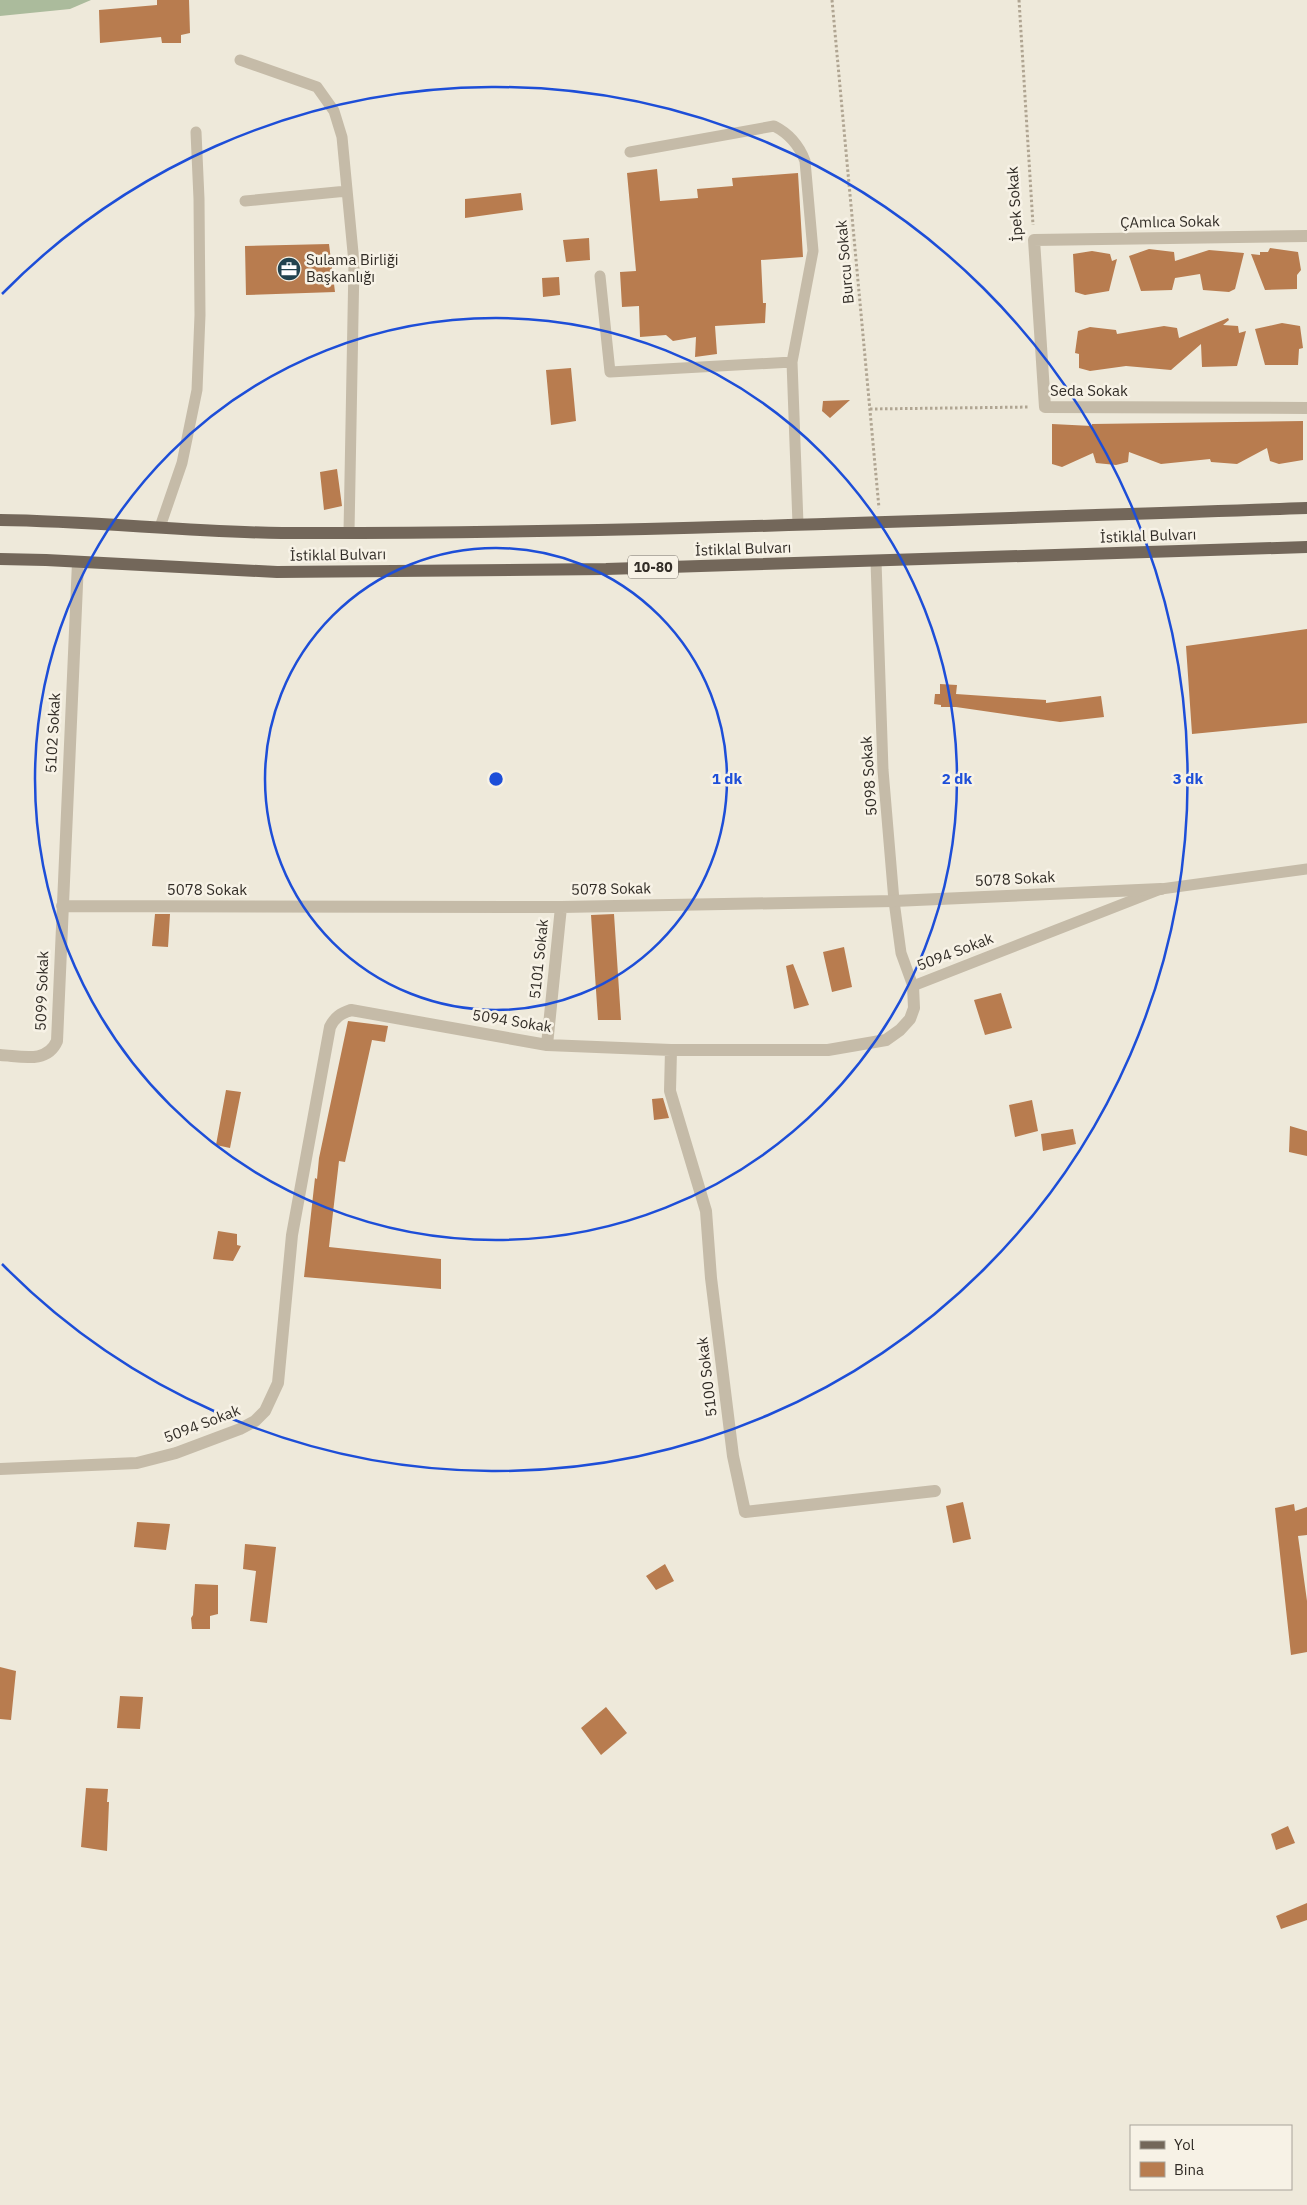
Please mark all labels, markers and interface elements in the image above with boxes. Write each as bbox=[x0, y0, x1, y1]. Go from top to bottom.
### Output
street label: İpek Sokak bbox=[1002, 166, 1027, 242]
street label: ÇAmlıca Sokak bbox=[1120, 211, 1220, 232]
street label: Burcu Sokak bbox=[831, 219, 858, 305]
place label: Sulama Birliği Başkanlığı bbox=[306, 250, 399, 286]
office icon: Sulama Birliği Başkanlığı bbox=[276, 256, 302, 282]
street label: Seda Sokak bbox=[1050, 381, 1128, 400]
street label: İstiklal Bulvarı bbox=[1099, 524, 1197, 547]
street label: İstiklal Bulvarı bbox=[694, 537, 792, 560]
street label: İstiklal Bulvarı bbox=[290, 544, 386, 565]
road number: 10-80 bbox=[628, 556, 678, 578]
street label: 5102 Sokak bbox=[41, 692, 64, 774]
street label: 5098 Sokak bbox=[856, 735, 881, 817]
text: 1 dk bbox=[712, 769, 742, 788]
text: 2 dk bbox=[942, 769, 972, 788]
text: 3 dk bbox=[1173, 769, 1203, 788]
centre of rings bbox=[487, 770, 505, 788]
street label: 5078 Sokak bbox=[974, 867, 1056, 890]
street label: 5078 Sokak bbox=[571, 878, 651, 899]
street label: 5078 Sokak bbox=[167, 880, 247, 899]
street label: 5101 Sokak bbox=[525, 918, 552, 1000]
street label: 5094 Sokak bbox=[914, 928, 996, 975]
street label: 5099 Sokak bbox=[31, 950, 52, 1031]
street label: 5094 Sokak bbox=[471, 1005, 553, 1036]
street label: 5100 Sokak bbox=[692, 1336, 721, 1418]
street label: 5094 Sokak bbox=[161, 1400, 243, 1447]
legend bbox=[1130, 2125, 1292, 2190]
text: Yol bbox=[1174, 2135, 1195, 2154]
text: Bina bbox=[1174, 2160, 1204, 2179]

